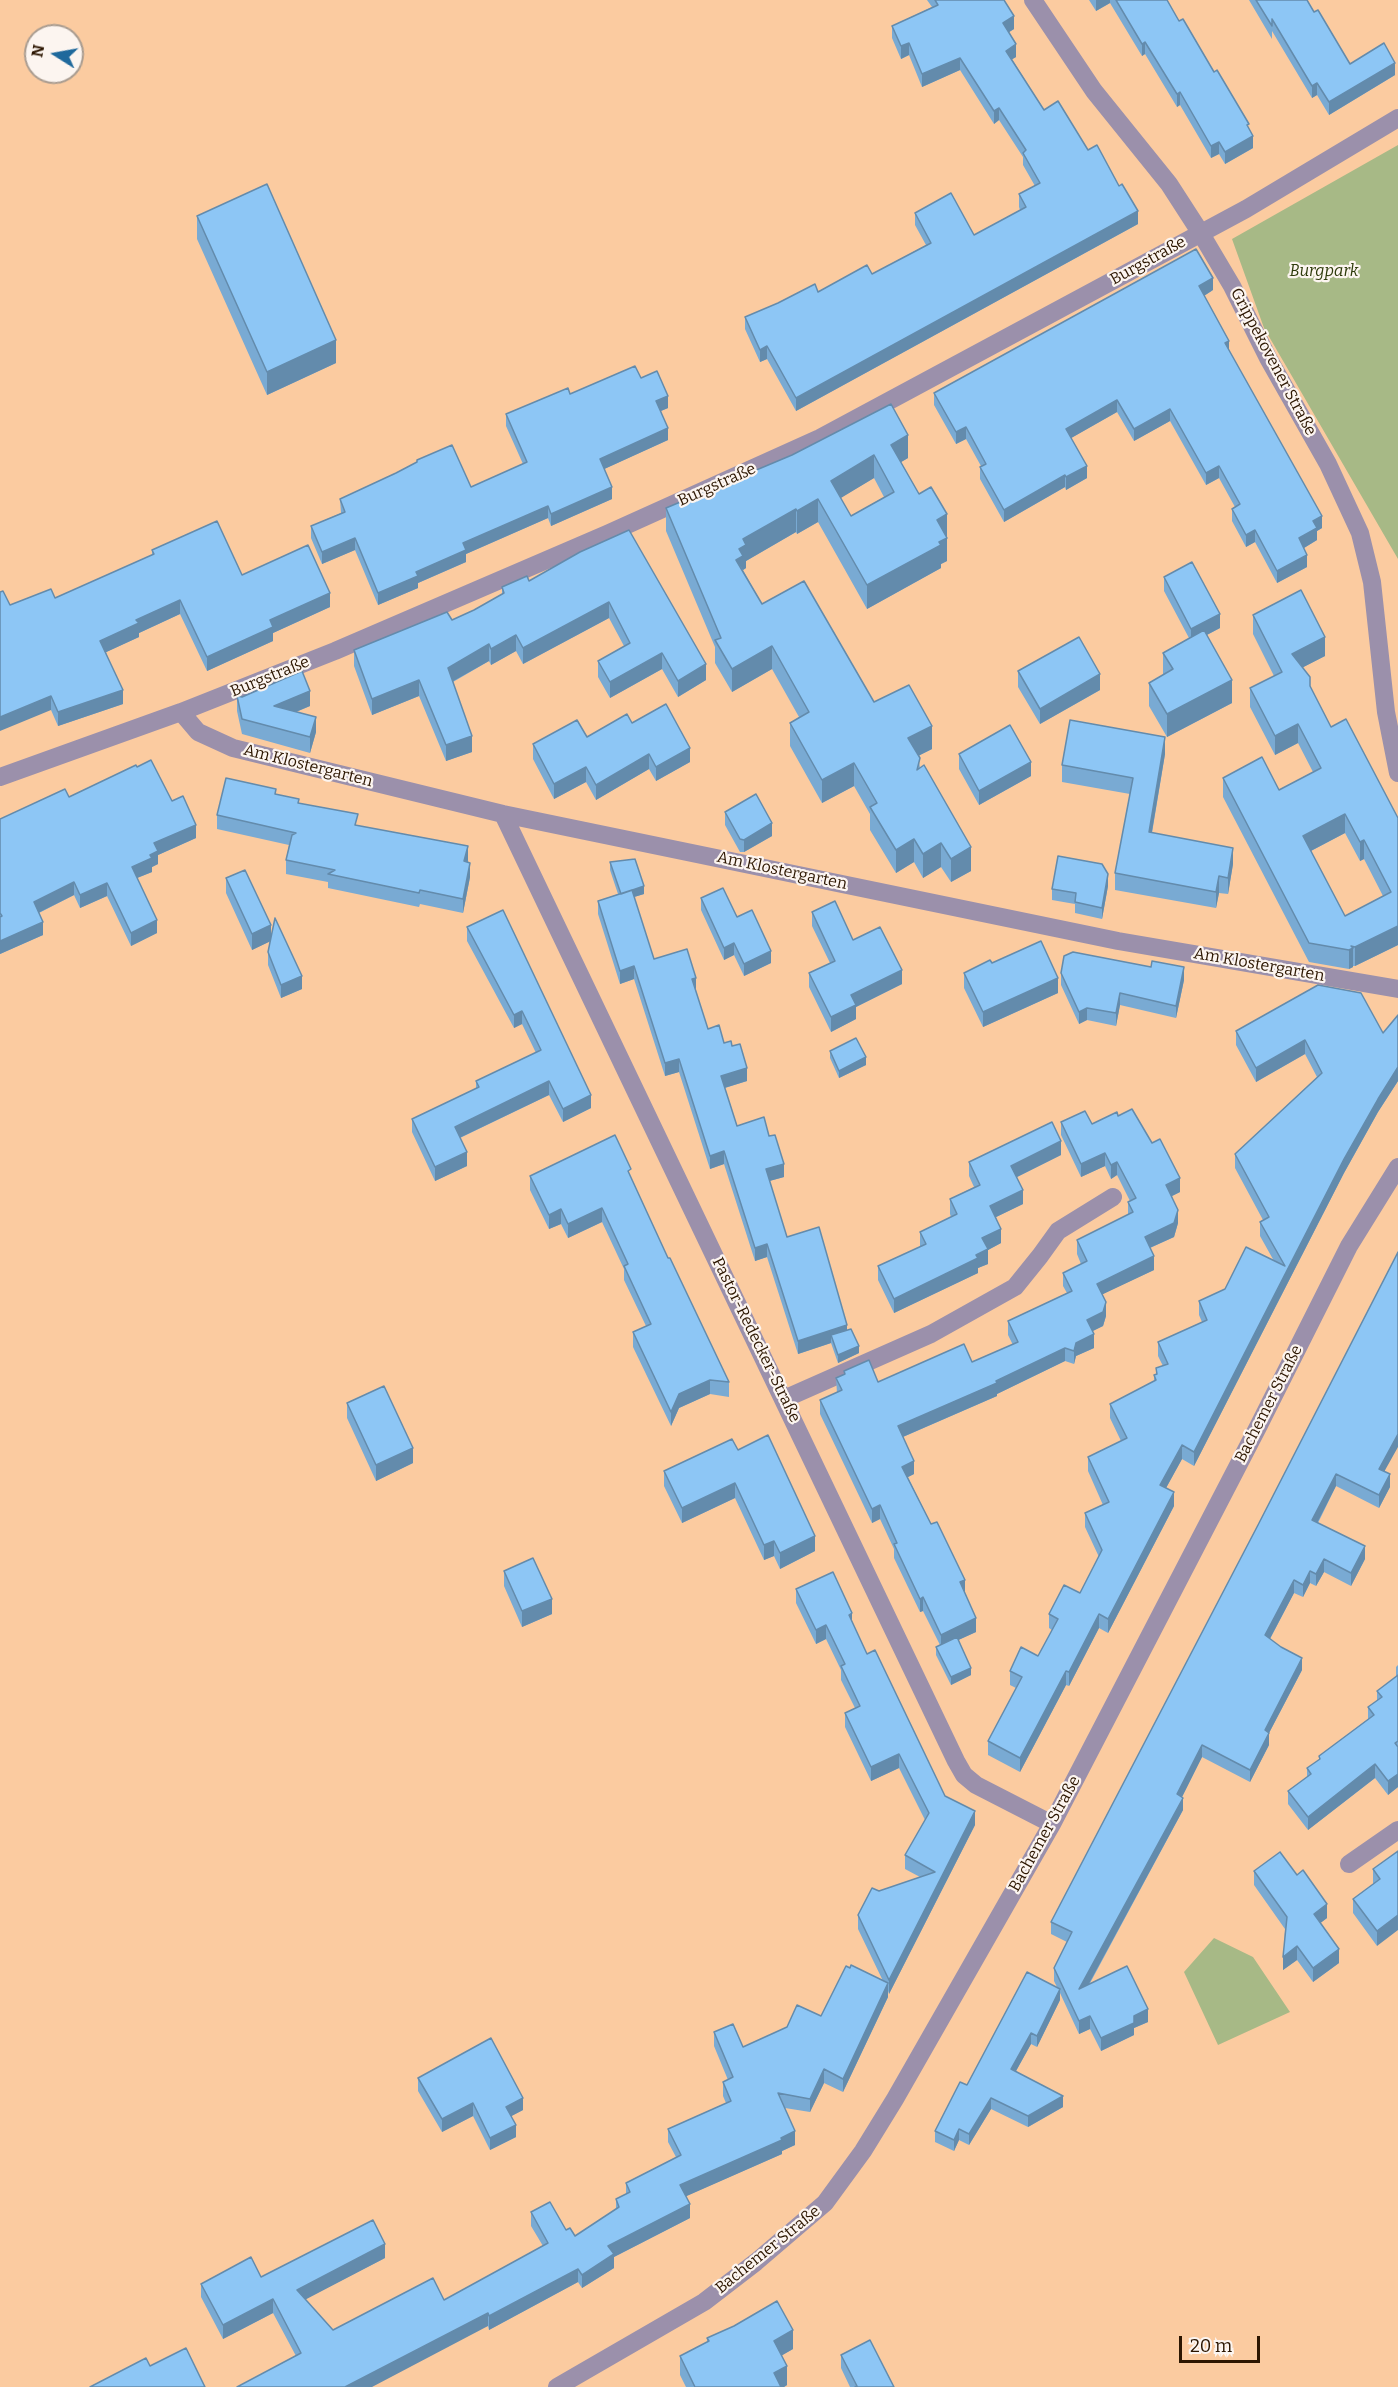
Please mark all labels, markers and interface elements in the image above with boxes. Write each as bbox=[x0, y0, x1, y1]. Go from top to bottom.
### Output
north arrow bbox=[24, 24, 84, 84]
text: N bbox=[27, 43, 48, 59]
street label: Burgstraße bbox=[1107, 232, 1189, 290]
park label: Burgpark bbox=[1290, 262, 1358, 282]
street label: Grippekovener Straße bbox=[1226, 285, 1320, 439]
street label: Burgstraße bbox=[675, 459, 759, 511]
street label: Burgstraße bbox=[228, 653, 312, 701]
street label: Am Klostergarten bbox=[241, 741, 375, 791]
street label: Am Klostergarten bbox=[715, 848, 849, 894]
street label: Am Klostergarten bbox=[1192, 944, 1326, 986]
street label: Pastor-Redecker-Straße bbox=[708, 1254, 804, 1426]
street label: Bachemer Straße bbox=[1231, 1342, 1307, 1466]
street label: Bachemer Straße bbox=[1005, 1773, 1085, 1895]
street label: Bachemer Straße bbox=[712, 2202, 824, 2298]
scale bar bbox=[1182, 2324, 1263, 2362]
text: 20 m bbox=[1190, 2335, 1232, 2357]

